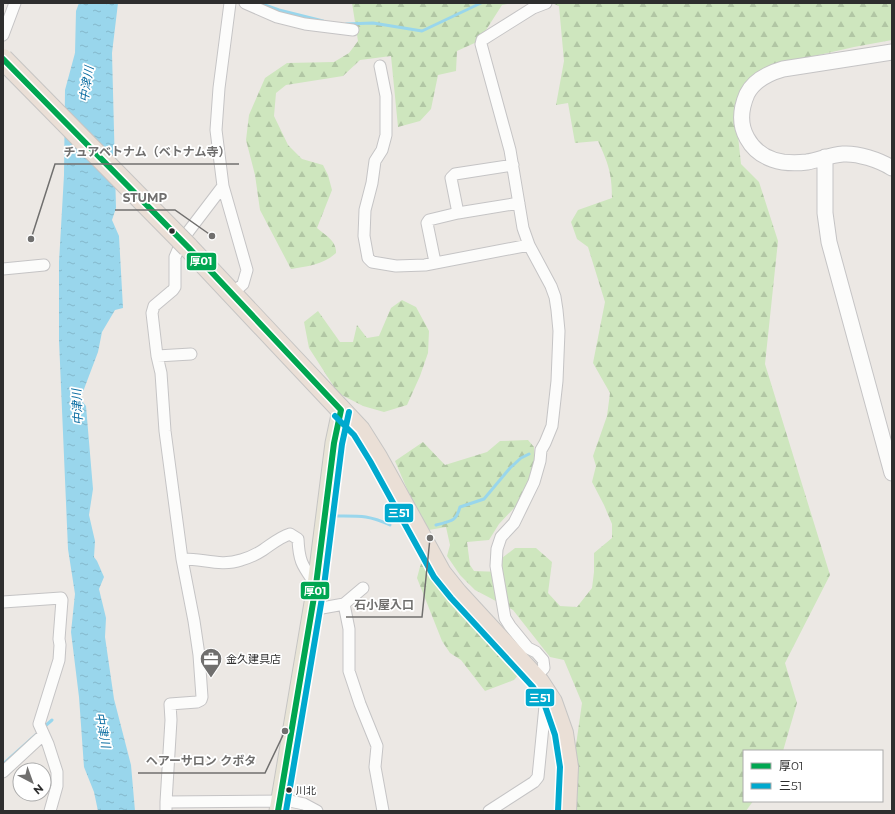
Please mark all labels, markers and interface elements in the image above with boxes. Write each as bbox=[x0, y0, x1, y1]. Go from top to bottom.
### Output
water label: 中津川 bbox=[76, 63, 97, 103]
callout: チュアベトナム（ベトナム寺） bbox=[55, 140, 239, 164]
text: チュアベトナム（ベトナム寺） bbox=[64, 144, 230, 159]
callout: STUMP bbox=[115, 186, 175, 210]
text: STUMP bbox=[123, 190, 167, 205]
unlabelled marker bbox=[167, 226, 177, 236]
line badge: 厚01 bbox=[186, 252, 217, 271]
text: 厚01 bbox=[190, 254, 212, 268]
water label: 中津川 bbox=[68, 387, 85, 425]
line badge: 三51 bbox=[384, 503, 414, 523]
text: 三51 bbox=[388, 506, 410, 520]
line badge: 厚01 bbox=[300, 581, 330, 600]
text: 厚01 bbox=[304, 584, 326, 598]
callout: 石小屋入口 bbox=[346, 593, 422, 617]
text: 石小屋入口 bbox=[354, 597, 414, 612]
office icon: 金久建具店 bbox=[198, 646, 224, 679]
place label: 金久建具店 bbox=[226, 652, 281, 666]
line badge: 三51 bbox=[525, 688, 555, 707]
text: 三51 bbox=[529, 691, 551, 705]
water label: 中津川 bbox=[92, 711, 114, 751]
callout: ヘアーサロン クボタ bbox=[138, 749, 265, 773]
legend bbox=[743, 750, 883, 802]
text: ヘアーサロン クボタ bbox=[146, 753, 256, 768]
text: 厚01 bbox=[779, 758, 803, 773]
north arrow bbox=[12, 762, 52, 802]
text: 三51 bbox=[779, 778, 802, 793]
text: N bbox=[31, 781, 47, 798]
place label: 川北 bbox=[296, 784, 316, 797]
marker: 川北 bbox=[284, 785, 294, 795]

